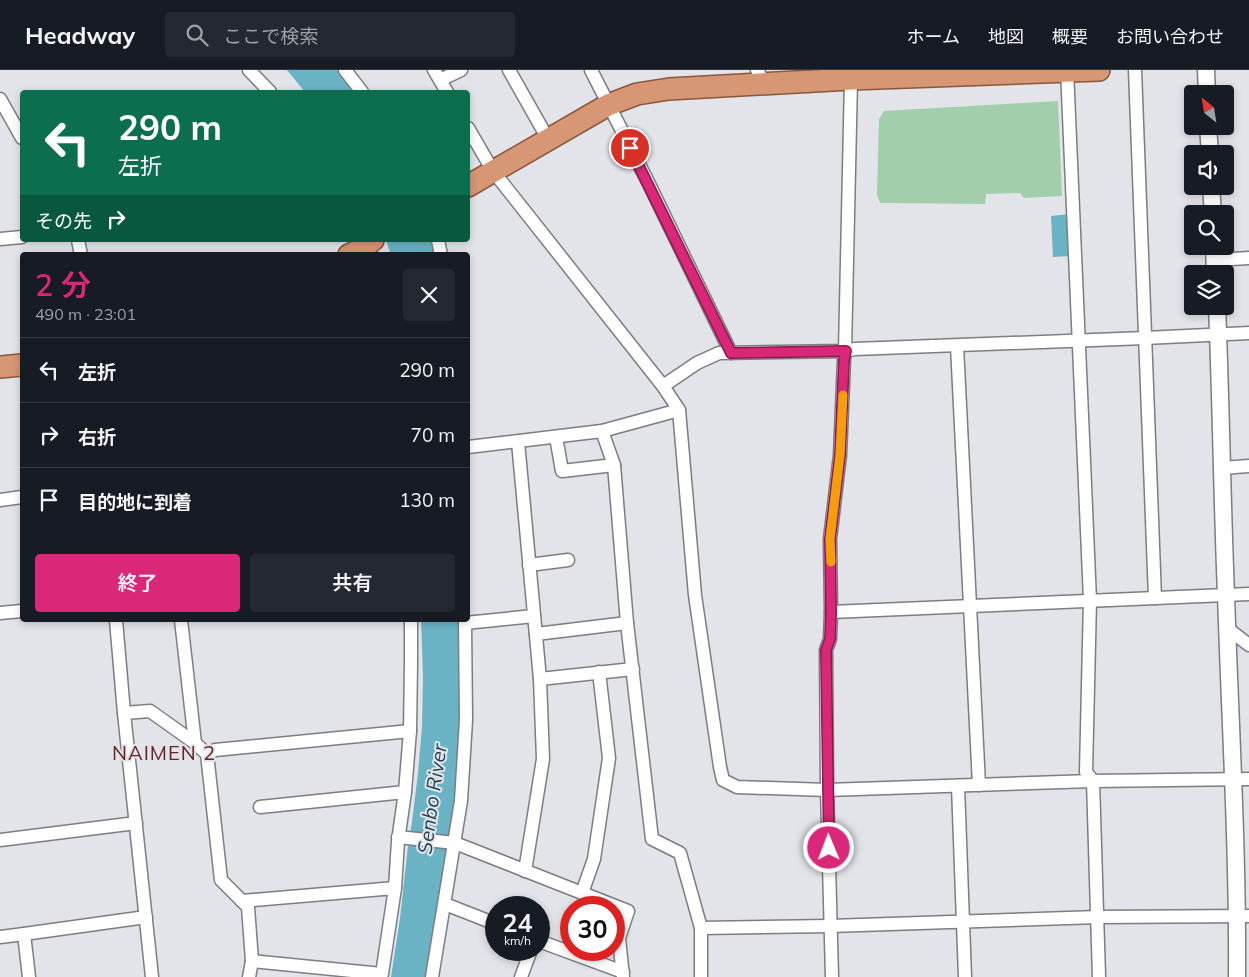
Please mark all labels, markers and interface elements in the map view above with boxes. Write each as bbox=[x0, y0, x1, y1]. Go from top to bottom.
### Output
search box bbox=[165, 12, 515, 57]
text: Headway bbox=[25, 20, 135, 50]
icon: search bbox=[183, 21, 211, 49]
text: ここで検索 bbox=[223, 24, 318, 48]
text: ホーム bbox=[907, 25, 960, 48]
text: 地図 bbox=[988, 25, 1024, 48]
text: 概要 bbox=[1052, 25, 1088, 48]
text: お問い合わせ bbox=[1116, 25, 1224, 48]
north arrow bbox=[1184, 85, 1234, 135]
map controls bbox=[1184, 85, 1234, 315]
text: 290 m bbox=[118, 105, 222, 149]
icon: left bbox=[35, 110, 100, 175]
pin bbox=[609, 127, 651, 169]
icon: arrive bbox=[616, 134, 644, 162]
button: sound bbox=[1184, 145, 1234, 195]
text: 左折 bbox=[118, 152, 162, 180]
icon: right bbox=[102, 205, 130, 233]
button: search bbox=[1184, 205, 1234, 255]
text: その先 bbox=[35, 209, 92, 233]
button: layers bbox=[1184, 265, 1234, 315]
text: 2 分 bbox=[35, 266, 91, 304]
button: close bbox=[403, 269, 455, 321]
text: 490 m · 23:01 bbox=[35, 304, 136, 324]
icon: left bbox=[35, 356, 63, 384]
text: 290 m bbox=[399, 358, 455, 382]
text: 左折 bbox=[78, 360, 116, 384]
icon: right bbox=[35, 421, 63, 449]
text: 70 m bbox=[411, 423, 455, 447]
text: 右折 bbox=[78, 425, 116, 449]
icon: arrive bbox=[35, 486, 63, 514]
text: 130 m bbox=[399, 488, 455, 512]
text: 目的地に到着 bbox=[78, 490, 192, 514]
button: 終了 bbox=[35, 554, 240, 612]
button: 共有 bbox=[250, 554, 455, 612]
district label: NAIMEN 2 bbox=[112, 740, 216, 765]
water label: Senbo River bbox=[411, 742, 452, 856]
position arrow bbox=[802, 821, 854, 873]
speed limit sign: 30 bbox=[560, 896, 625, 961]
text: 24 bbox=[502, 907, 533, 938]
text: km/h bbox=[504, 933, 531, 948]

